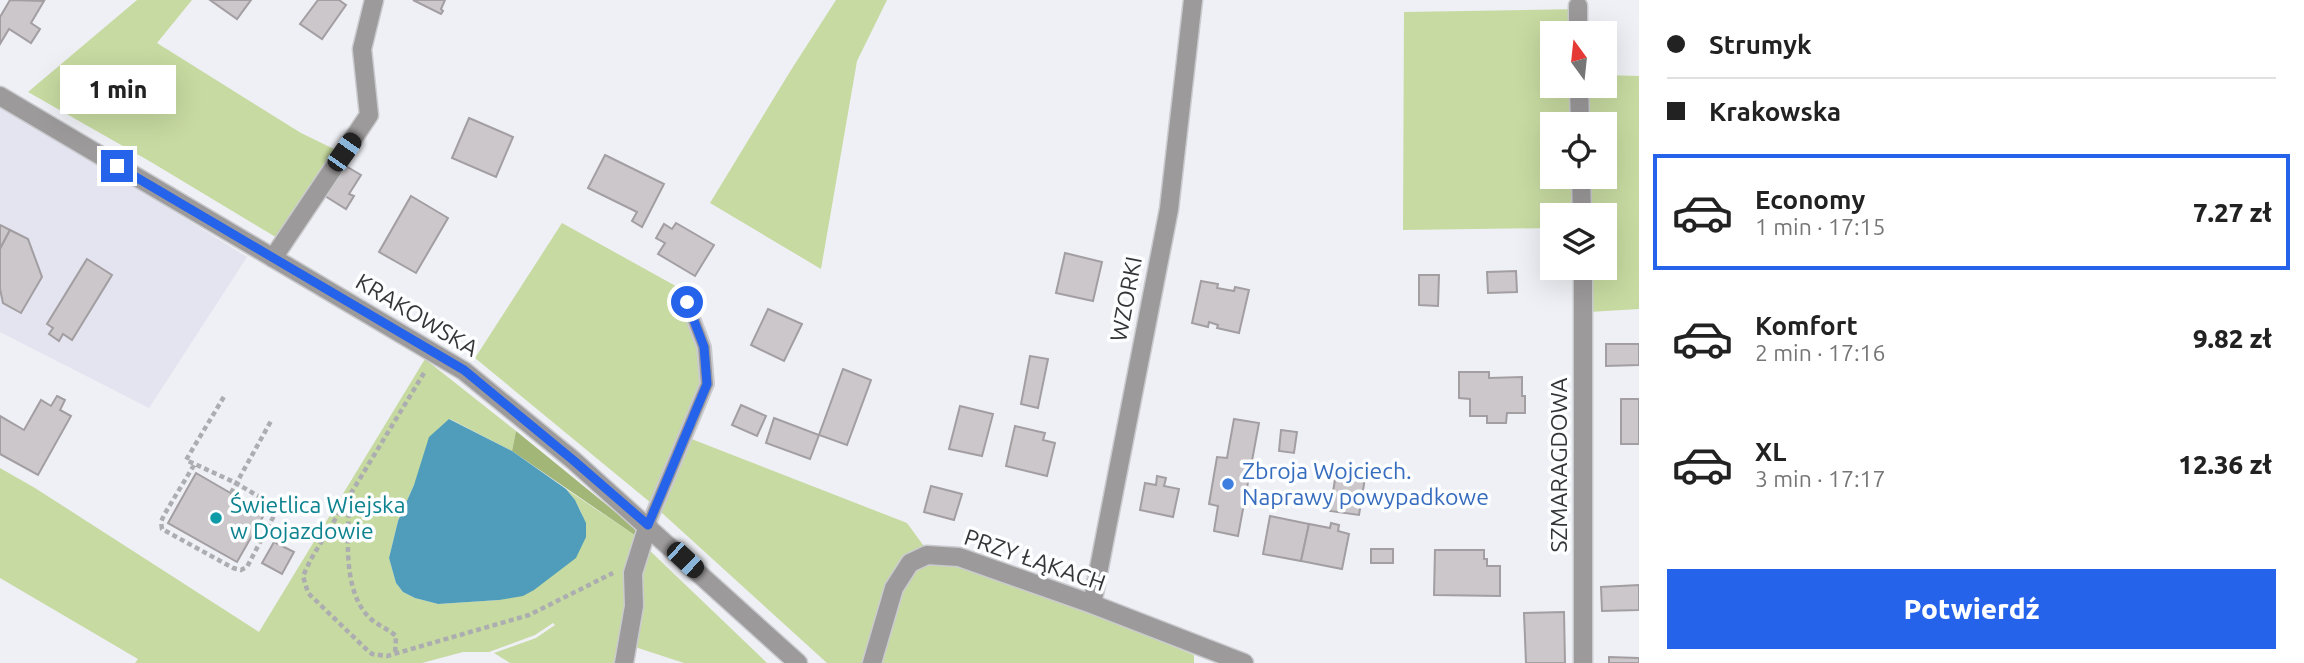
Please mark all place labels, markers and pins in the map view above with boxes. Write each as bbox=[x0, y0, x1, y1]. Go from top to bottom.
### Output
place label: Zbroja Wojciech. Naprawy powypadkowe bbox=[1242, 458, 1489, 509]
marker: Zbroja Wojciech. Naprawy powypadkowe bbox=[1220, 476, 1236, 492]
place label: Świetlica Wiejska w Dojazdowie bbox=[230, 491, 406, 543]
marker: Świetlica Wiejska w Dojazdowie bbox=[208, 510, 224, 526]

